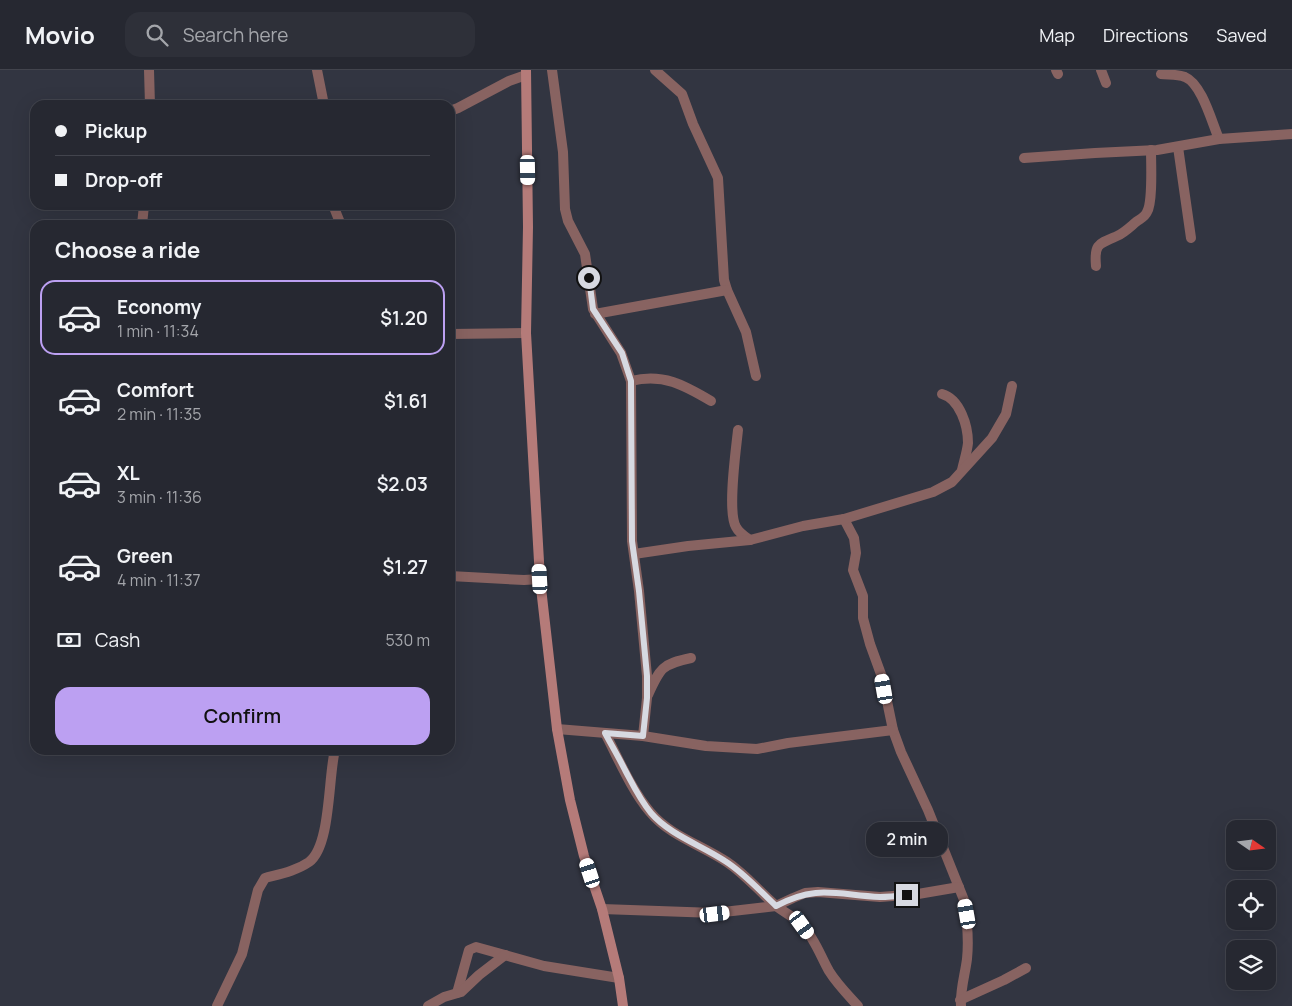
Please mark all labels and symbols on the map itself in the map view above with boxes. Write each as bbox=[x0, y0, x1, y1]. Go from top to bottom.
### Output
car bbox=[520, 155, 535, 185]
route start bbox=[578, 267, 600, 289]
car bbox=[531, 564, 548, 594]
car bbox=[874, 673, 893, 705]
north arrow bbox=[1226, 820, 1276, 870]
callout: 2 min bbox=[866, 822, 948, 858]
car bbox=[578, 856, 601, 890]
route end bbox=[896, 884, 918, 906]
car bbox=[957, 898, 976, 930]
car bbox=[699, 905, 730, 923]
car bbox=[787, 908, 816, 942]

